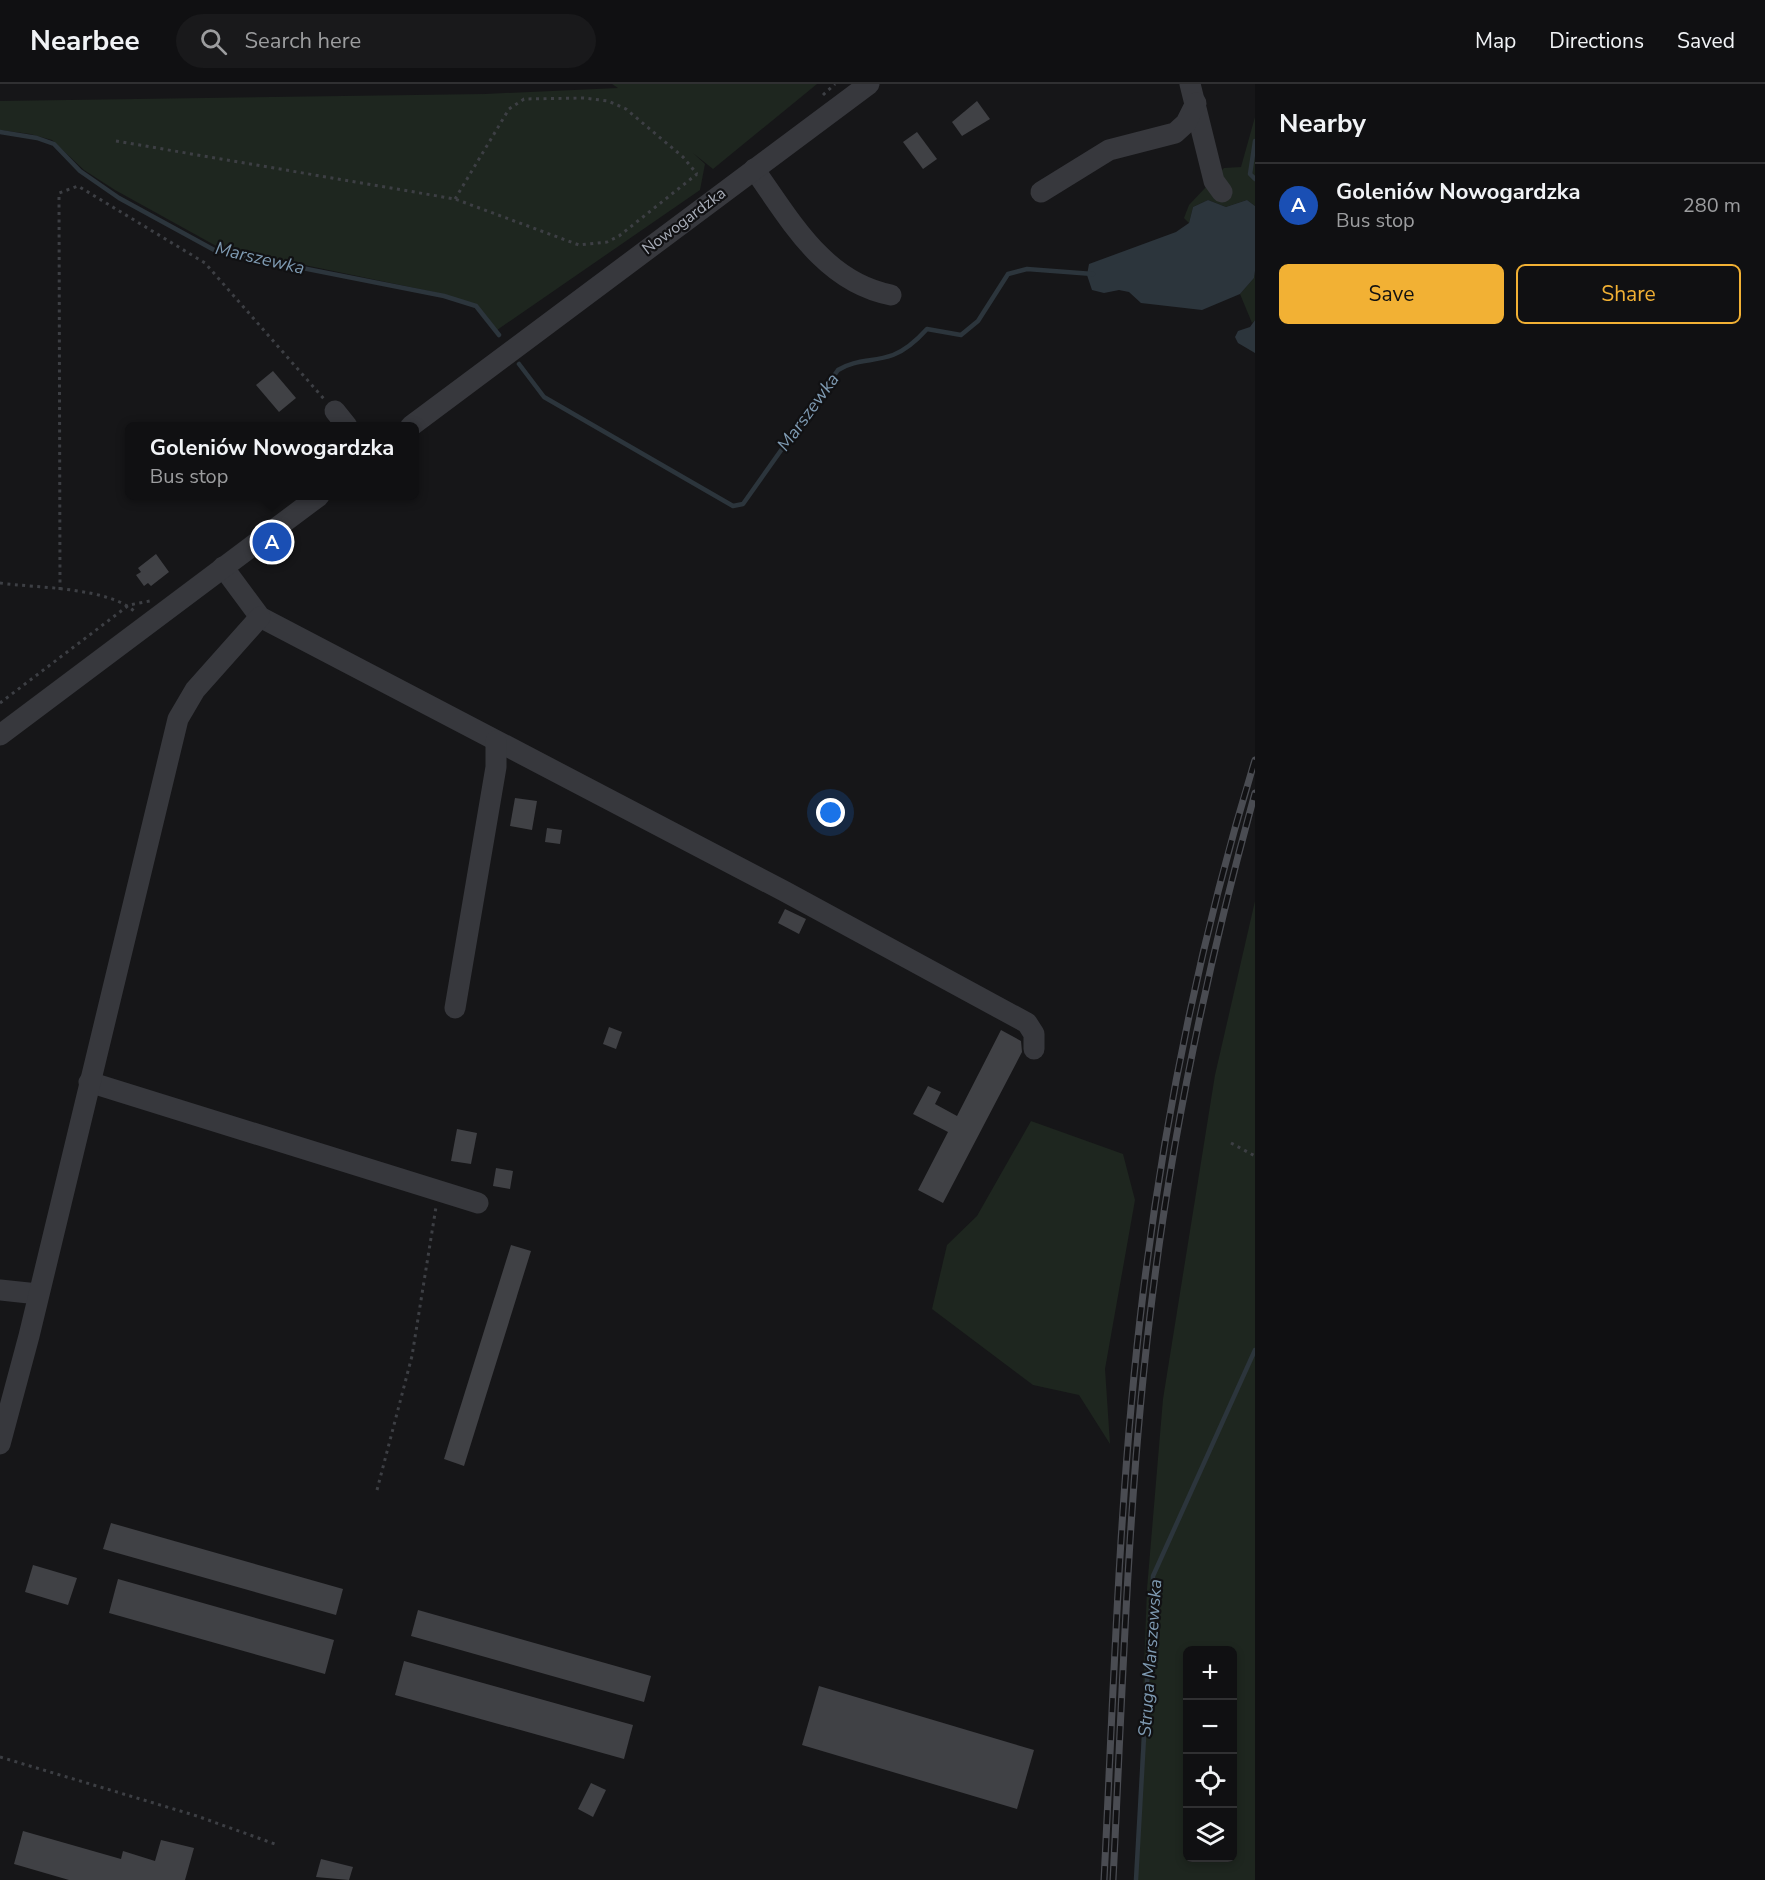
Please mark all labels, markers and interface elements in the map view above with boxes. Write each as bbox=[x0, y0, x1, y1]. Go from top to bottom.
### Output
search box bbox=[176, 14, 596, 68]
text: Nearbee bbox=[30, 22, 140, 60]
icon: search bbox=[197, 25, 230, 58]
text: Search here bbox=[245, 26, 361, 56]
text: Map bbox=[1475, 27, 1516, 55]
text: Directions bbox=[1549, 27, 1644, 55]
text: Saved bbox=[1677, 27, 1735, 55]
text: Nearby bbox=[1279, 106, 1366, 141]
text: Goleniów Nowogardzka bbox=[1336, 177, 1581, 207]
street label: Nowogardzka bbox=[638, 182, 730, 260]
text: A bbox=[1291, 192, 1306, 219]
text: 280 m bbox=[1683, 192, 1741, 219]
text: Bus stop bbox=[1336, 207, 1415, 234]
water label: Marszewka bbox=[213, 236, 307, 280]
button: Save bbox=[1279, 264, 1504, 324]
button: Share bbox=[1516, 264, 1741, 324]
water label: Marszewka bbox=[772, 368, 844, 456]
popup bbox=[125, 422, 419, 500]
text: Goleniów Nowogardzka bbox=[150, 433, 394, 463]
text: Bus stop bbox=[150, 463, 228, 490]
pin: A bbox=[252, 520, 292, 564]
your location bbox=[816, 798, 845, 827]
water label: Struga Marszewska bbox=[1133, 1578, 1167, 1738]
map controls bbox=[1183, 1646, 1237, 1862]
button: + bbox=[1183, 1646, 1237, 1700]
button: − bbox=[1183, 1700, 1237, 1754]
button: locate bbox=[1183, 1754, 1237, 1808]
button: layers bbox=[1183, 1808, 1237, 1862]

